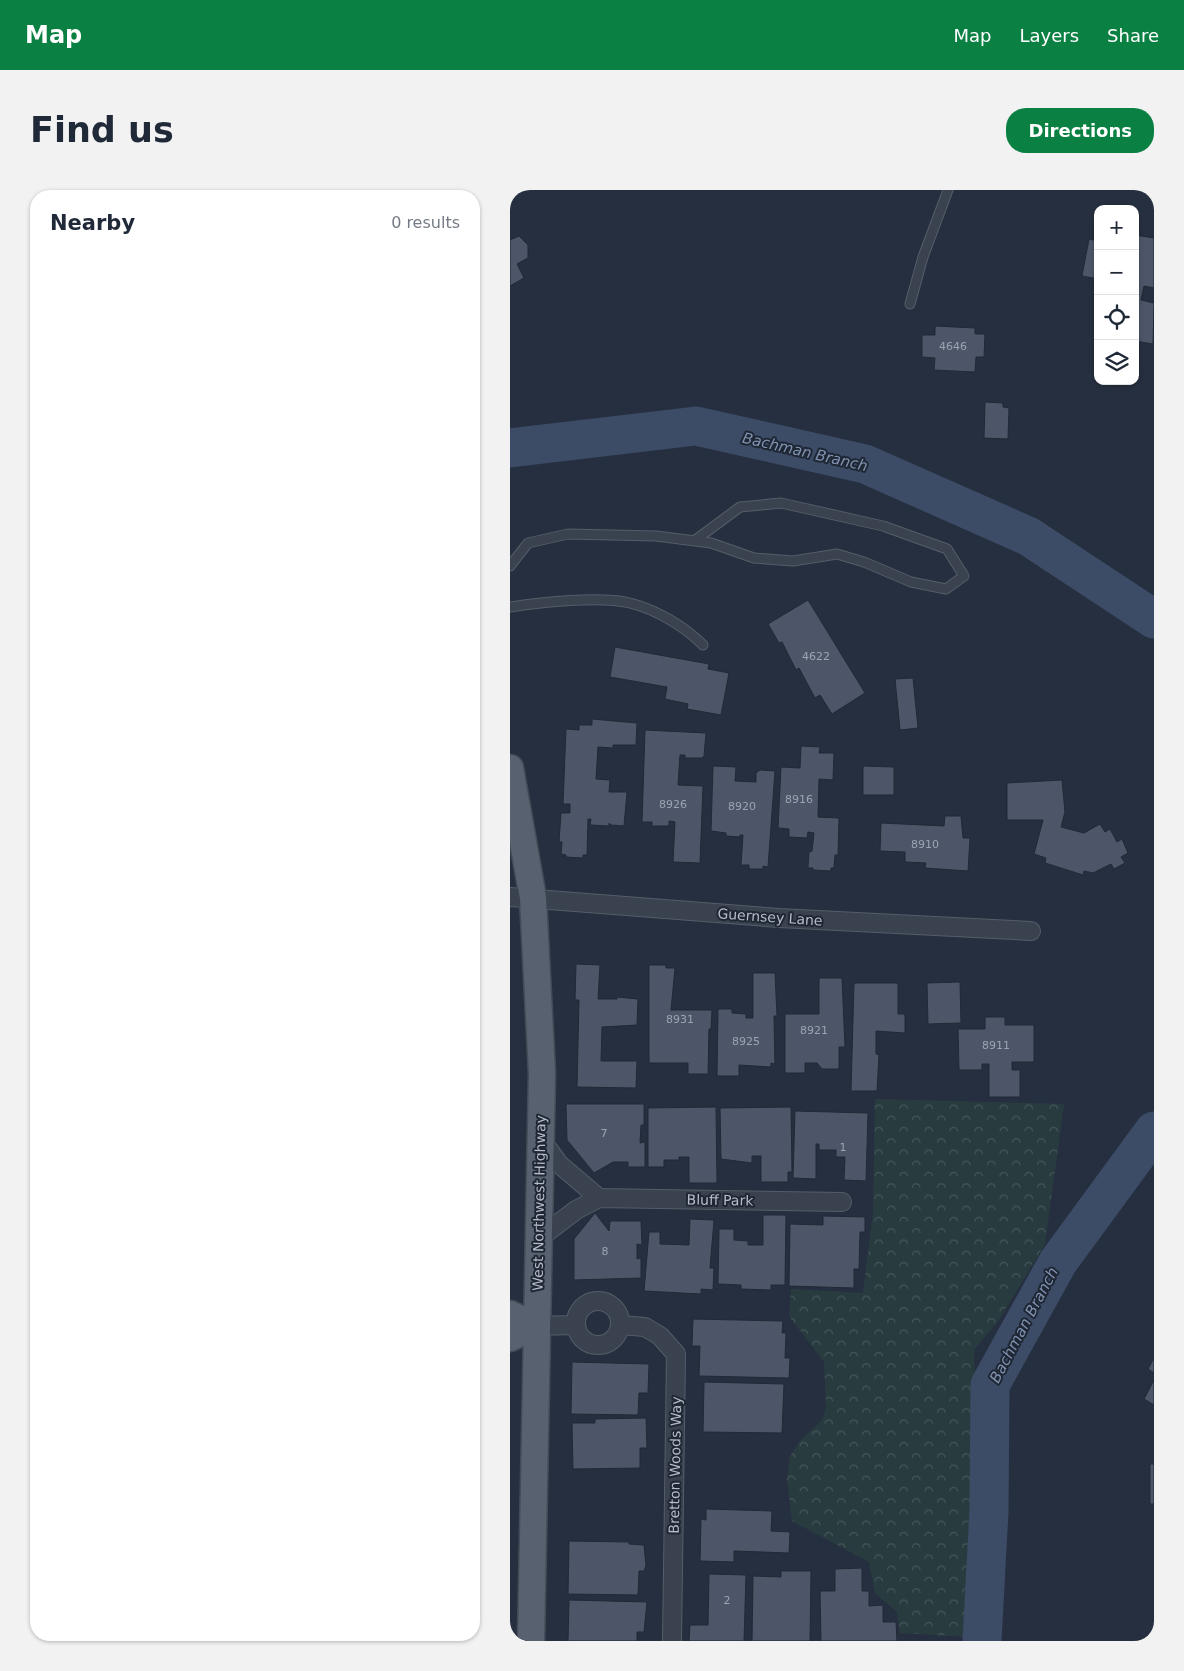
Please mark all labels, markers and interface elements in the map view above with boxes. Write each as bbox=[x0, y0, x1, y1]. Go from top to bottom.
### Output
text: Map bbox=[25, 21, 82, 49]
text: Map bbox=[953, 25, 991, 46]
text: Layers bbox=[1019, 25, 1079, 46]
text: Share bbox=[1107, 25, 1159, 46]
button: Directions bbox=[1006, 108, 1154, 153]
text: Find us bbox=[30, 110, 174, 150]
map controls bbox=[1094, 205, 1139, 385]
button: + bbox=[1094, 205, 1139, 250]
text: Nearby bbox=[50, 211, 135, 235]
text: 0 results bbox=[391, 213, 460, 232]
button: − bbox=[1094, 250, 1139, 295]
button: locate bbox=[1094, 295, 1139, 340]
house number: 4646 bbox=[939, 340, 967, 353]
button: layers bbox=[1094, 340, 1139, 385]
water label: Bachman Branch bbox=[741, 429, 869, 475]
house number: 4622 bbox=[802, 650, 830, 663]
house number: 8916 bbox=[785, 793, 813, 806]
house number: 8926 bbox=[659, 798, 687, 811]
house number: 8920 bbox=[728, 800, 756, 813]
house number: 8910 bbox=[911, 838, 939, 851]
street label: Guernsey Lane bbox=[717, 905, 823, 929]
house number: 8931 bbox=[666, 1013, 694, 1026]
house number: 8921 bbox=[800, 1024, 828, 1037]
house number: 8925 bbox=[732, 1035, 760, 1048]
house number: 8911 bbox=[982, 1039, 1010, 1052]
street label: West Northwest Highway bbox=[529, 1115, 549, 1291]
house number: 7 bbox=[601, 1127, 608, 1140]
house number: 1 bbox=[840, 1141, 847, 1154]
street label: Bluff Park bbox=[687, 1191, 754, 1209]
house number: 8 bbox=[602, 1245, 609, 1258]
water label: Bachman Branch bbox=[986, 1264, 1062, 1386]
street label: Bretton Woods Way bbox=[666, 1396, 684, 1534]
house number: 2 bbox=[724, 1594, 731, 1607]

